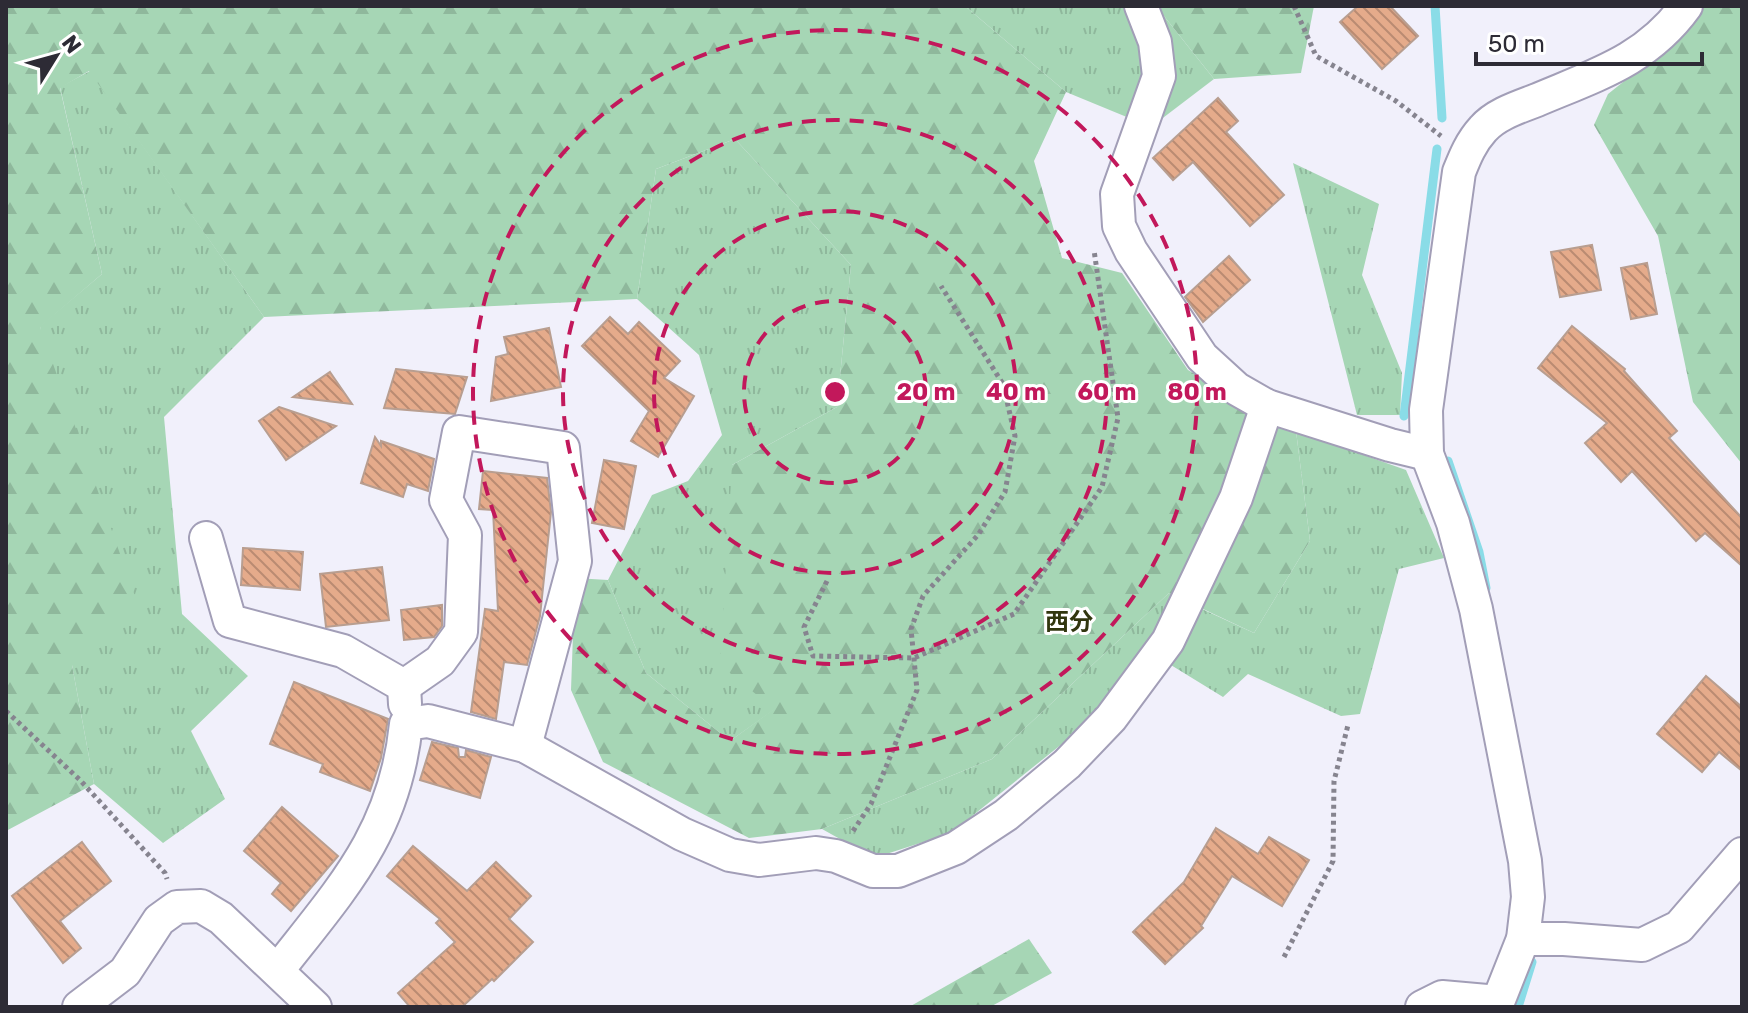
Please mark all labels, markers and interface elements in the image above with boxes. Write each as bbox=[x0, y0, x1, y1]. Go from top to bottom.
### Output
north arrow bbox=[16, 16, 96, 96]
scale bar bbox=[1476, 16, 1702, 66]
text: N bbox=[56, 30, 87, 59]
text: 50 m bbox=[1488, 30, 1545, 58]
centre of rings bbox=[821, 378, 849, 406]
text: 20 m bbox=[896, 378, 956, 406]
text: 40 m bbox=[986, 378, 1046, 406]
text: 60 m bbox=[1077, 378, 1137, 406]
text: 80 m bbox=[1167, 378, 1227, 406]
district label: 西分 bbox=[1045, 608, 1093, 636]

